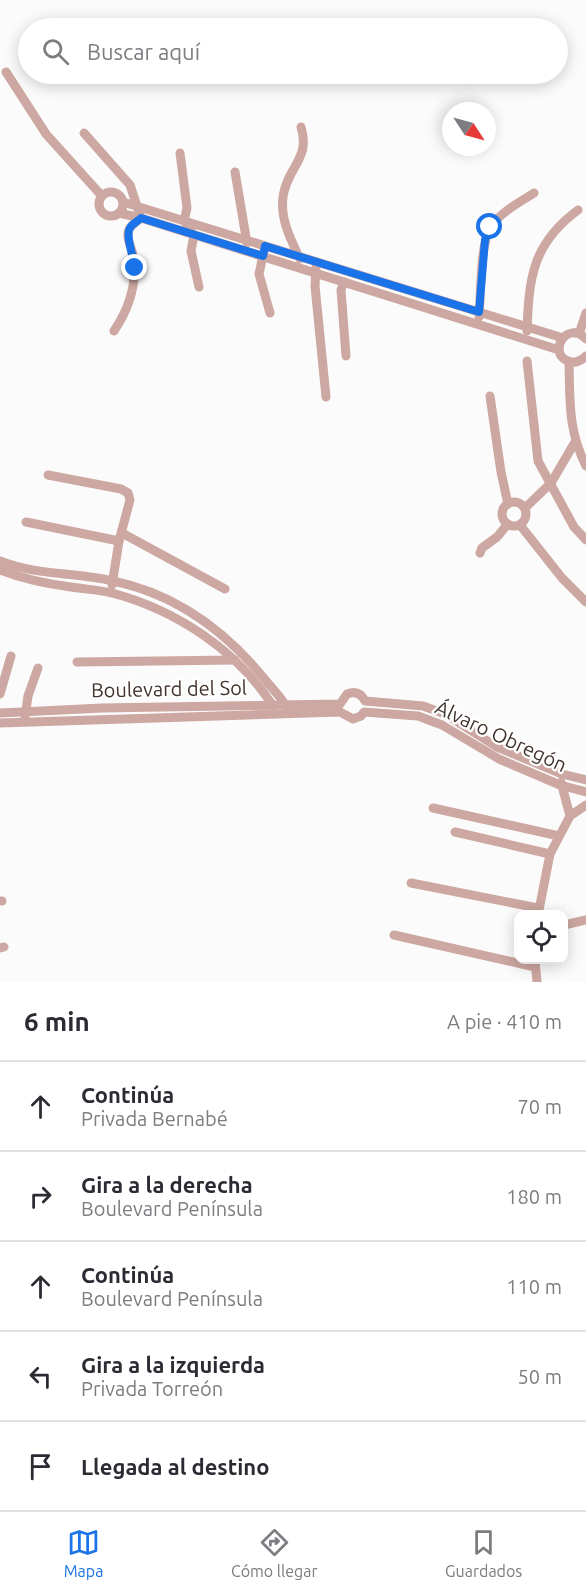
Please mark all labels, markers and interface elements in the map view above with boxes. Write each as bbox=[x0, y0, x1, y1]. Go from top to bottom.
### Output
search box bbox=[18, 18, 568, 84]
icon: search bbox=[39, 35, 72, 68]
text: Buscar aquí bbox=[87, 39, 200, 64]
north arrow bbox=[442, 102, 496, 156]
route start bbox=[476, 213, 502, 239]
route end bbox=[121, 254, 147, 280]
street label: Boulevard del Sol bbox=[91, 676, 247, 701]
street label: Álvaro Obregón bbox=[432, 695, 571, 776]
map controls bbox=[514, 910, 568, 964]
button: locate bbox=[514, 910, 568, 964]
text: 6 min bbox=[24, 1007, 90, 1036]
text: A pie · 410 m bbox=[447, 1010, 562, 1033]
text: Continúa bbox=[81, 1082, 174, 1107]
icon: ahead bbox=[24, 1090, 57, 1123]
text: 70 m bbox=[518, 1095, 562, 1118]
text: Privada Bernabé bbox=[81, 1107, 228, 1130]
text: Gira a la derecha bbox=[81, 1172, 253, 1197]
icon: right bbox=[24, 1180, 57, 1213]
text: 180 m bbox=[506, 1185, 562, 1208]
text: Boulevard Península bbox=[81, 1197, 263, 1220]
text: Continúa bbox=[81, 1262, 174, 1287]
icon: ahead bbox=[24, 1270, 57, 1303]
text: 110 m bbox=[506, 1275, 562, 1298]
text: Boulevard Península bbox=[81, 1287, 263, 1310]
text: Gira a la izquierda bbox=[81, 1352, 265, 1377]
icon: left bbox=[24, 1360, 57, 1393]
text: 50 m bbox=[518, 1365, 562, 1388]
text: Privada Torreón bbox=[81, 1377, 223, 1400]
icon: arrive bbox=[24, 1450, 57, 1483]
text: Llegada al destino bbox=[81, 1454, 269, 1479]
tab: Mapa bbox=[64, 1526, 103, 1580]
tab: Cómo llegar bbox=[231, 1526, 318, 1580]
tab: Guardados bbox=[445, 1526, 522, 1580]

